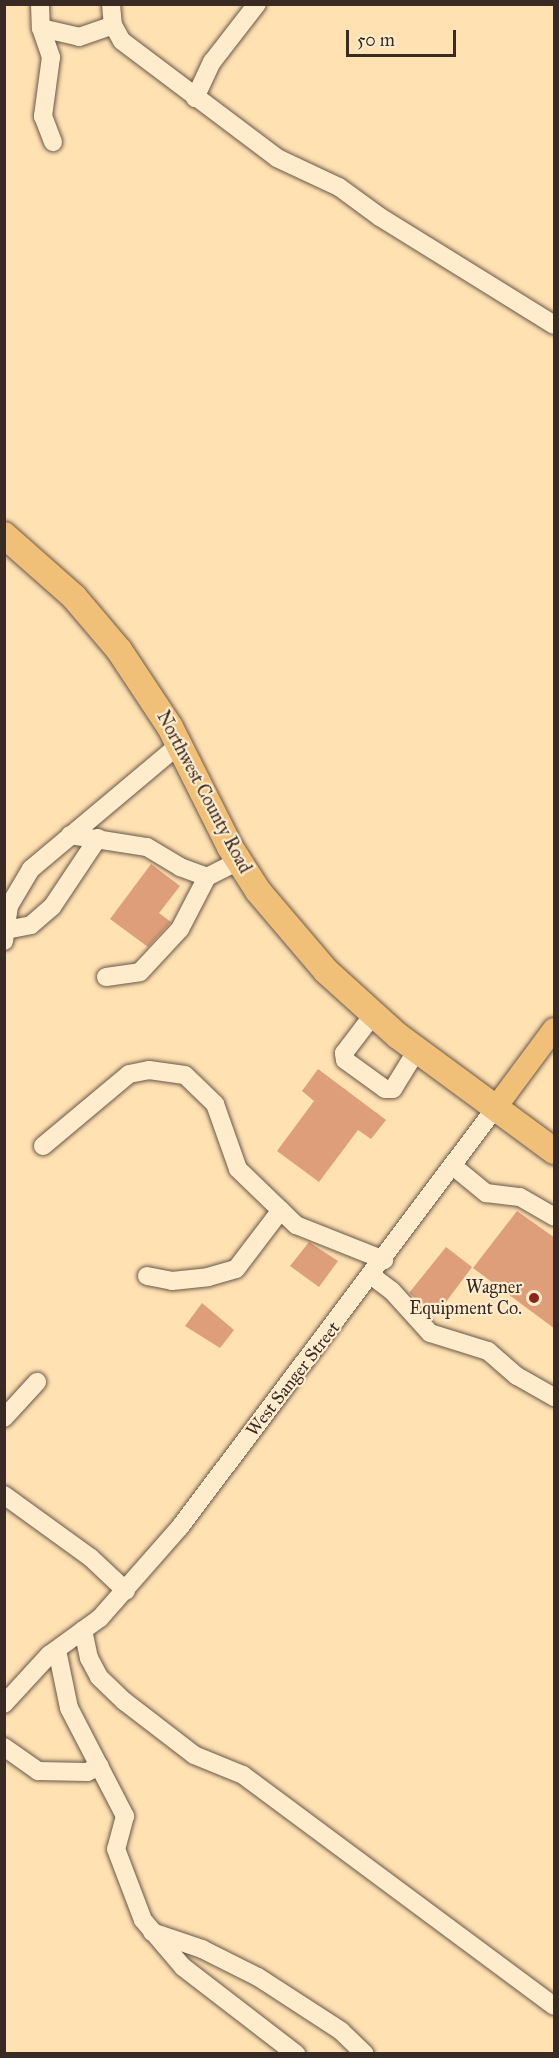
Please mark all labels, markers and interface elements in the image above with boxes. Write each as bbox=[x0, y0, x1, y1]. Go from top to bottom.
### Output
scale bar bbox=[349, 18, 458, 56]
text: 50 m bbox=[357, 29, 395, 51]
street label: Northwest County Road bbox=[152, 707, 256, 877]
place label: Wagner Equipment Co. bbox=[409, 1277, 522, 1320]
marker: Wagner Equipment Co. bbox=[527, 1291, 541, 1305]
street label: West Sanger Street bbox=[242, 1317, 344, 1441]

